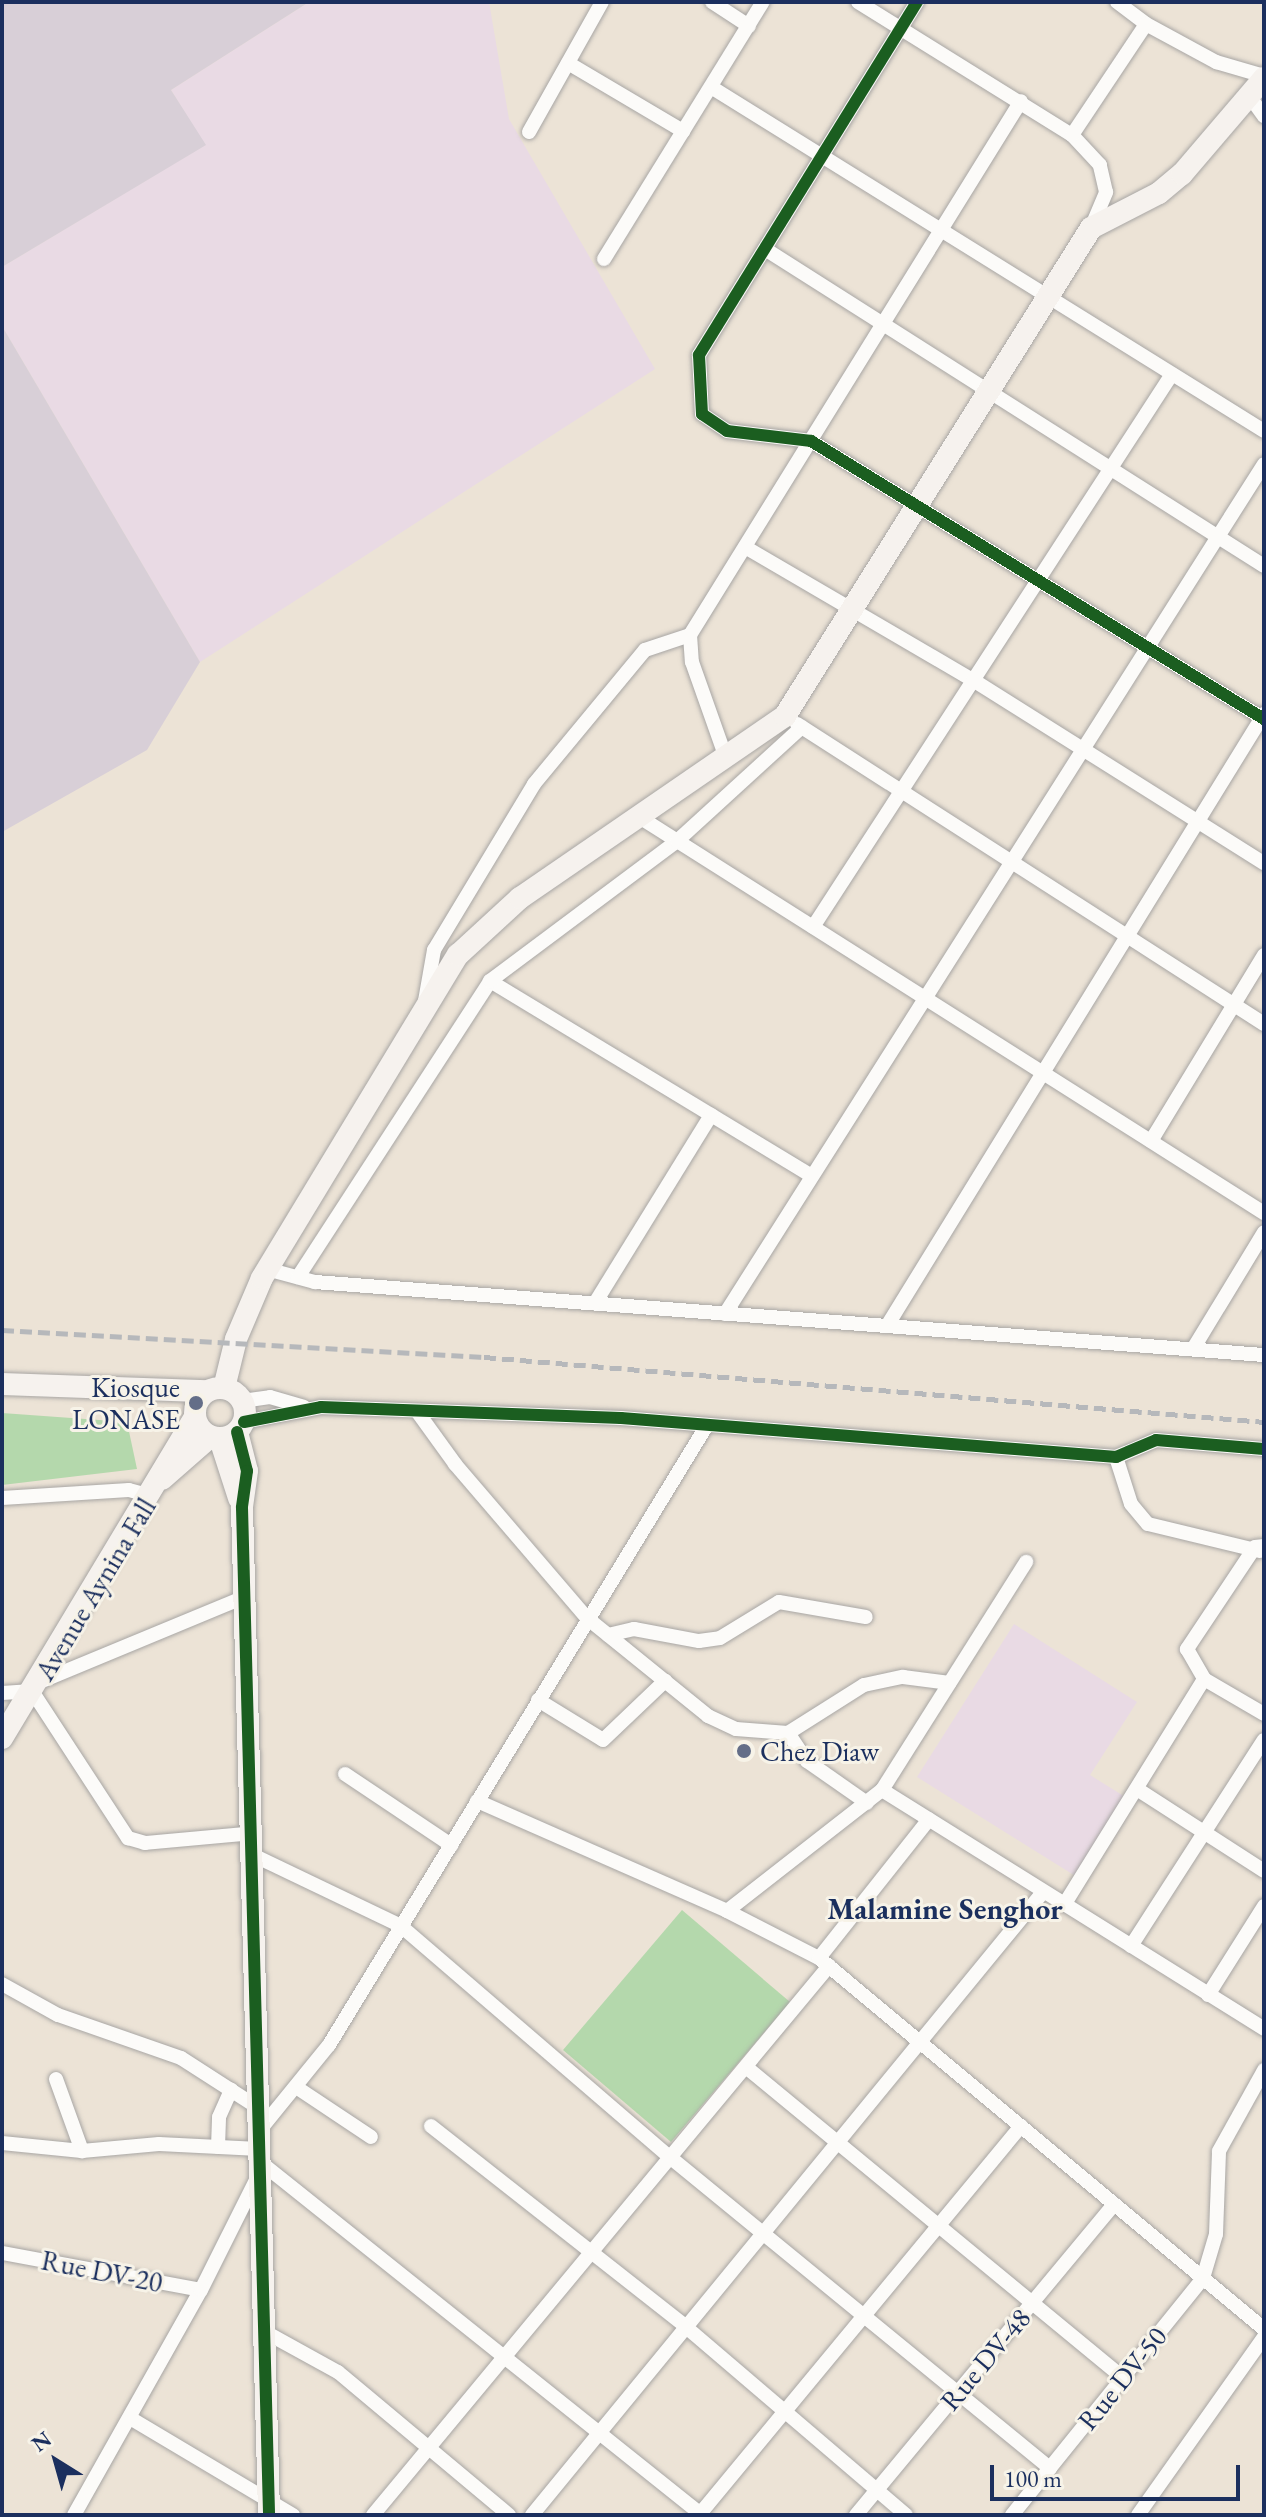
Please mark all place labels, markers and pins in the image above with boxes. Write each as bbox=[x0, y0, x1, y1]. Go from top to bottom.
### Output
place label: Kiosque LONASE bbox=[72, 1370, 180, 1436]
marker: Kiosque LONASE bbox=[187, 1394, 205, 1412]
place label: Chez Diaw bbox=[760, 1734, 879, 1768]
marker: Chez Diaw bbox=[735, 1742, 753, 1760]

